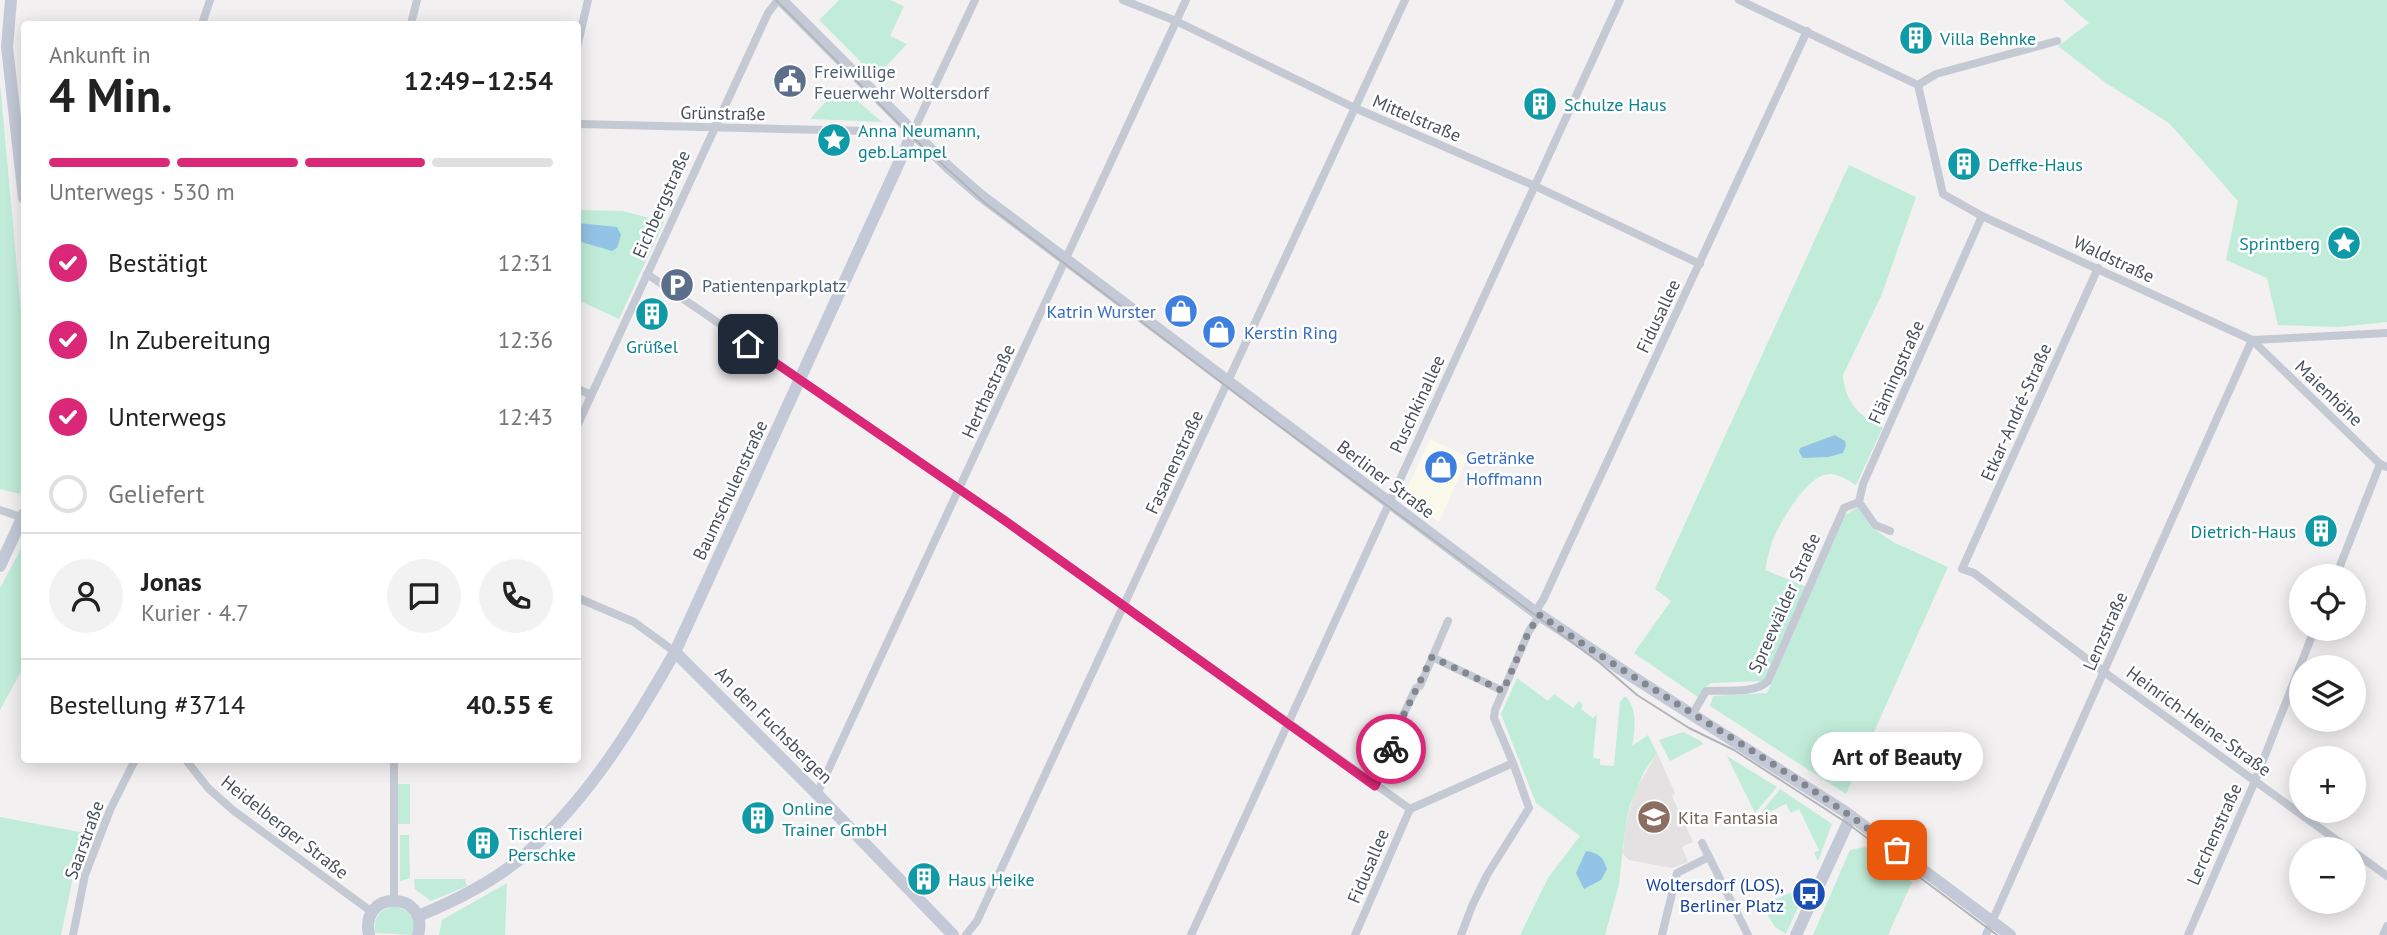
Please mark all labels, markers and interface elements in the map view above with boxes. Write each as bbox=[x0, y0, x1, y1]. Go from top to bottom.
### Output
building icon: Villa Behnke bbox=[1897, 19, 1935, 57]
place label: Villa Behnke bbox=[1939, 27, 2036, 50]
text: Ankunft in bbox=[49, 40, 151, 69]
place label: Freiwillige Feuerwehr Woltersdorf bbox=[814, 60, 990, 104]
public building icon: Freiwillige Feuerwehr Woltersdorf bbox=[771, 62, 809, 100]
text: 12:49–12:54 bbox=[404, 64, 553, 97]
text: 4 Min. bbox=[49, 65, 172, 125]
building icon: Schulze Haus bbox=[1521, 85, 1559, 123]
street label: Mittelstraße bbox=[1369, 89, 1465, 147]
place label: Schulze Haus bbox=[1564, 93, 1667, 116]
street label: Grünstraße bbox=[680, 101, 766, 125]
place label: Anna Neumann, geb.Lampel bbox=[858, 119, 980, 163]
place icon: Anna Neumann, geb.Lampel bbox=[815, 121, 853, 159]
building icon: Deffke-Haus bbox=[1945, 145, 1983, 183]
street label: Eichbergstraße bbox=[627, 147, 695, 261]
place label: Deffke-Haus bbox=[1988, 153, 2083, 176]
text: Unterwegs · 530 m bbox=[49, 177, 235, 206]
place icon: Sprintberg bbox=[2325, 224, 2363, 262]
street label: Waldstraße bbox=[2070, 230, 2158, 288]
place label: Sprintberg bbox=[2239, 232, 2320, 255]
icon: check bbox=[49, 244, 87, 282]
text: Bestätigt bbox=[108, 246, 208, 279]
text: 12:31 bbox=[498, 248, 553, 277]
parking icon: Patientenparkplatz bbox=[658, 266, 696, 304]
place label: Patientenparkplatz bbox=[702, 274, 847, 297]
street label: Fidusallee bbox=[1631, 276, 1685, 356]
shop icon: Katrin Wurster bbox=[1162, 292, 1200, 330]
building icon: Grüßel bbox=[633, 295, 671, 333]
place label: Katrin Wurster bbox=[1047, 300, 1156, 323]
shop icon: Kerstin Ring bbox=[1200, 313, 1238, 351]
pin bbox=[718, 314, 778, 374]
street label: Flämingstraße bbox=[1863, 317, 1929, 427]
icon: check bbox=[49, 321, 87, 359]
place label: Kerstin Ring bbox=[1244, 321, 1338, 344]
text: In Zubereitung bbox=[108, 323, 271, 356]
text: 12:36 bbox=[498, 325, 553, 354]
icon: home bbox=[729, 325, 767, 363]
place label: Grüßel bbox=[626, 335, 679, 358]
street label: Herthastraße bbox=[956, 340, 1020, 442]
street label: Etkar-André-Straße bbox=[1975, 340, 2057, 484]
street label: Puschkinallee bbox=[1384, 351, 1450, 457]
street label: Maienhöhe bbox=[2290, 355, 2368, 431]
icon: check bbox=[49, 398, 87, 436]
text: Unterwegs bbox=[108, 400, 226, 433]
text: 12:43 bbox=[498, 402, 553, 431]
street label: Fasanenstraße bbox=[1140, 406, 1208, 518]
street label: Baumschulenstraße bbox=[688, 416, 772, 564]
street label: Berliner Straße bbox=[1333, 435, 1439, 523]
place label: Getränke Hoffmann bbox=[1466, 446, 1542, 490]
shop icon: Getränke Hoffmann bbox=[1422, 448, 1460, 486]
text: Geliefert bbox=[108, 477, 205, 510]
building icon: Dietrich-Haus bbox=[2302, 512, 2340, 550]
place label: Dietrich-Haus bbox=[2190, 520, 2296, 543]
street label: Spreewälder Straße bbox=[1743, 529, 1825, 677]
button: person bbox=[49, 559, 123, 633]
button: chat bbox=[387, 559, 461, 633]
button: phone bbox=[479, 559, 553, 633]
map controls bbox=[2289, 564, 2366, 914]
button: locate bbox=[2289, 564, 2366, 641]
text: Jonas bbox=[141, 565, 202, 598]
street label: Lenzstraße bbox=[2077, 588, 2133, 674]
text: Kurier · 4.7 bbox=[141, 598, 249, 627]
button: layers bbox=[2289, 655, 2366, 732]
street label: An den Fuchsbergen bbox=[710, 661, 838, 789]
street label: Heinrich-Heine-Straße bbox=[2122, 661, 2276, 781]
text: Bestellung #3714 bbox=[49, 688, 245, 721]
text: 40.55 € bbox=[466, 688, 553, 721]
courier bbox=[1356, 714, 1426, 784]
icon: bike bbox=[1372, 730, 1410, 768]
callout: Art of Beauty bbox=[1811, 731, 1983, 780]
text: Art of Beauty bbox=[1832, 742, 1962, 771]
button: + bbox=[2289, 746, 2366, 823]
street label: Heidelberger Straße bbox=[217, 770, 353, 884]
street label: Lerchenstraße bbox=[2181, 780, 2247, 888]
place label: Online Trainer GmbH bbox=[782, 797, 887, 841]
street label: Saarstraße bbox=[59, 798, 109, 882]
school or university icon: Kita Fantasia bbox=[1635, 798, 1673, 836]
building icon: Online Trainer GmbH bbox=[739, 799, 777, 837]
place label: Kita Fantasia bbox=[1678, 806, 1778, 829]
pin bbox=[1867, 820, 1927, 880]
place label: Tischlerei Perschke bbox=[508, 822, 583, 866]
building icon: Tischlerei Perschke bbox=[464, 824, 502, 862]
street label: Fidusallee bbox=[1342, 825, 1394, 907]
icon: bag bbox=[1878, 831, 1916, 869]
button: − bbox=[2289, 837, 2366, 914]
building icon: Haus Heike bbox=[905, 860, 943, 898]
place label: Haus Heike bbox=[948, 868, 1035, 891]
place label: Woltersdorf (LOS), Berliner Platz bbox=[1646, 873, 1784, 917]
bus stop icon: Woltersdorf (LOS), Berliner Platz bbox=[1790, 875, 1828, 913]

